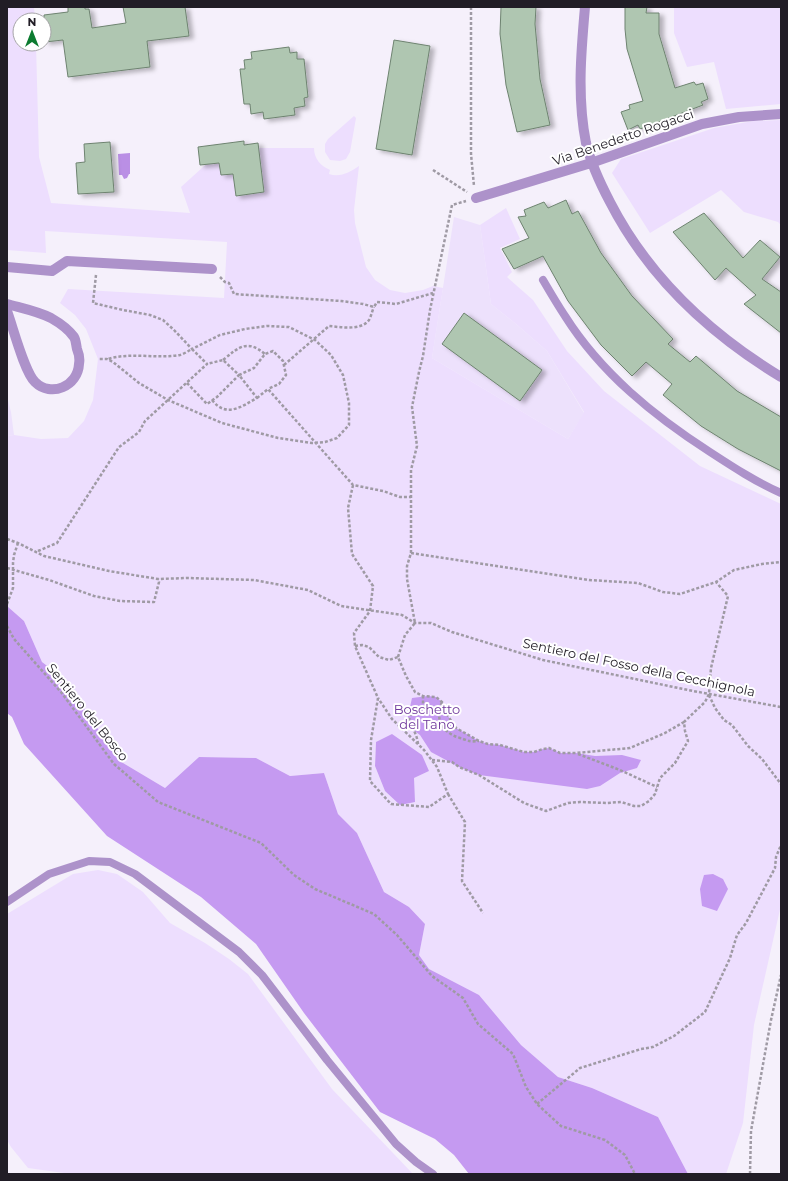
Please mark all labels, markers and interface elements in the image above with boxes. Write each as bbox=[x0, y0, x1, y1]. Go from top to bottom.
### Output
north arrow bbox=[12, 12, 52, 52]
text: N bbox=[28, 15, 36, 29]
street label: Via Benedetto Rogacci bbox=[550, 105, 696, 169]
street label: Sentiero del Fosso della Cecchignola bbox=[521, 635, 757, 699]
street label: Sentiero del Bosco bbox=[44, 660, 132, 764]
park label: Boschetto del Tano bbox=[394, 701, 460, 732]

